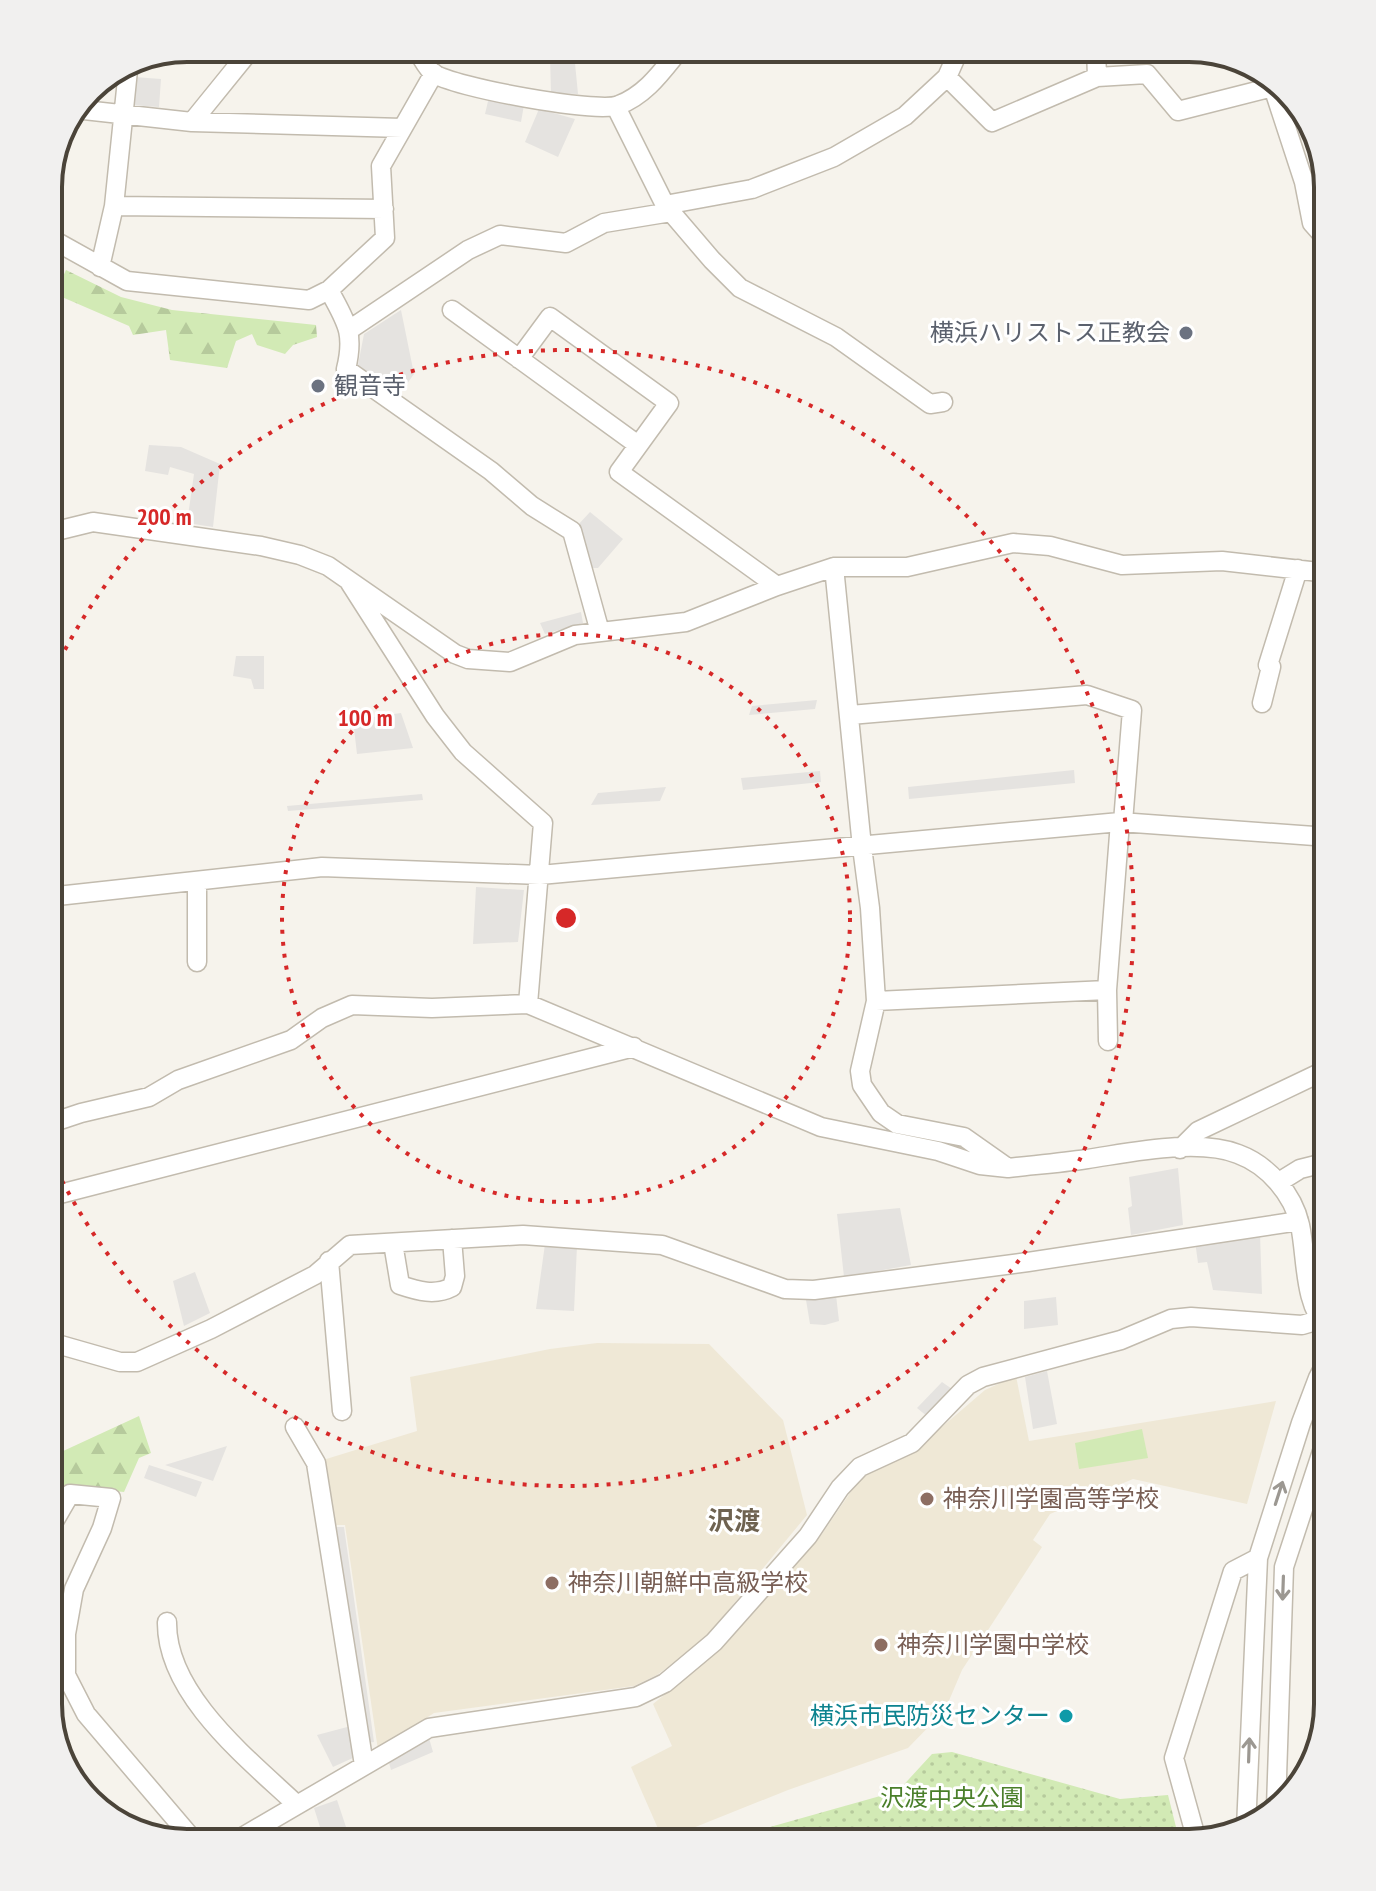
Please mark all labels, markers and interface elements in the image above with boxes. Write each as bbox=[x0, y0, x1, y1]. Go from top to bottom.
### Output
place label: 横浜ハリストス正教会 bbox=[930, 317, 1170, 348]
marker: 横浜ハリストス正教会 bbox=[1177, 324, 1195, 342]
place label: 観音寺 bbox=[334, 370, 406, 401]
marker: 観音寺 bbox=[309, 377, 327, 395]
text: 200 m bbox=[136, 501, 192, 532]
text: 100 m bbox=[337, 702, 393, 733]
centre of rings bbox=[552, 904, 580, 932]
one-way arrow bbox=[1272, 1481, 1287, 1506]
place label: 神奈川学園高等学校 bbox=[943, 1483, 1159, 1514]
marker: 神奈川学園高等学校 bbox=[918, 1490, 936, 1508]
district label: 沢渡 bbox=[708, 1504, 760, 1537]
place label: 神奈川朝鮮中高級学校 bbox=[568, 1567, 808, 1598]
marker: 神奈川朝鮮中高級学校 bbox=[543, 1574, 561, 1592]
one-way arrow bbox=[1276, 1574, 1291, 1601]
place label: 神奈川学園中学校 bbox=[897, 1629, 1089, 1660]
marker: 神奈川学園中学校 bbox=[872, 1636, 890, 1654]
place label: 横浜市民防災センター bbox=[810, 1700, 1050, 1731]
marker: 横浜市民防災センター bbox=[1057, 1707, 1075, 1725]
one-way arrow bbox=[1242, 1737, 1257, 1764]
park label: 沢渡中央公園 bbox=[880, 1782, 1024, 1813]

